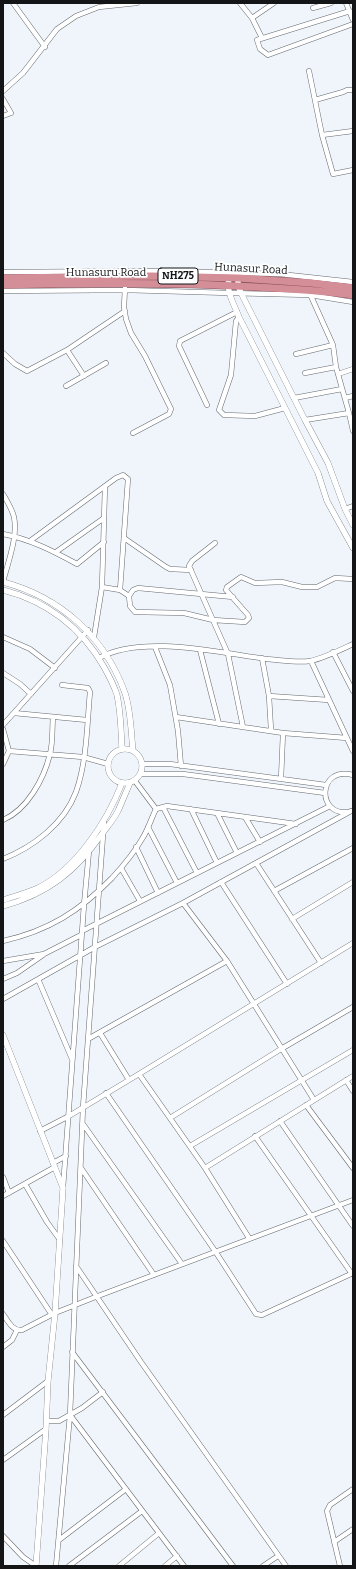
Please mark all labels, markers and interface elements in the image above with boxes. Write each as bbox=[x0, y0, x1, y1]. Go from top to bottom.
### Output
street label: Hunasur Road bbox=[214, 260, 288, 278]
street label: Hunasuru Road bbox=[66, 266, 146, 280]
road number: NH275 bbox=[158, 268, 198, 284]

